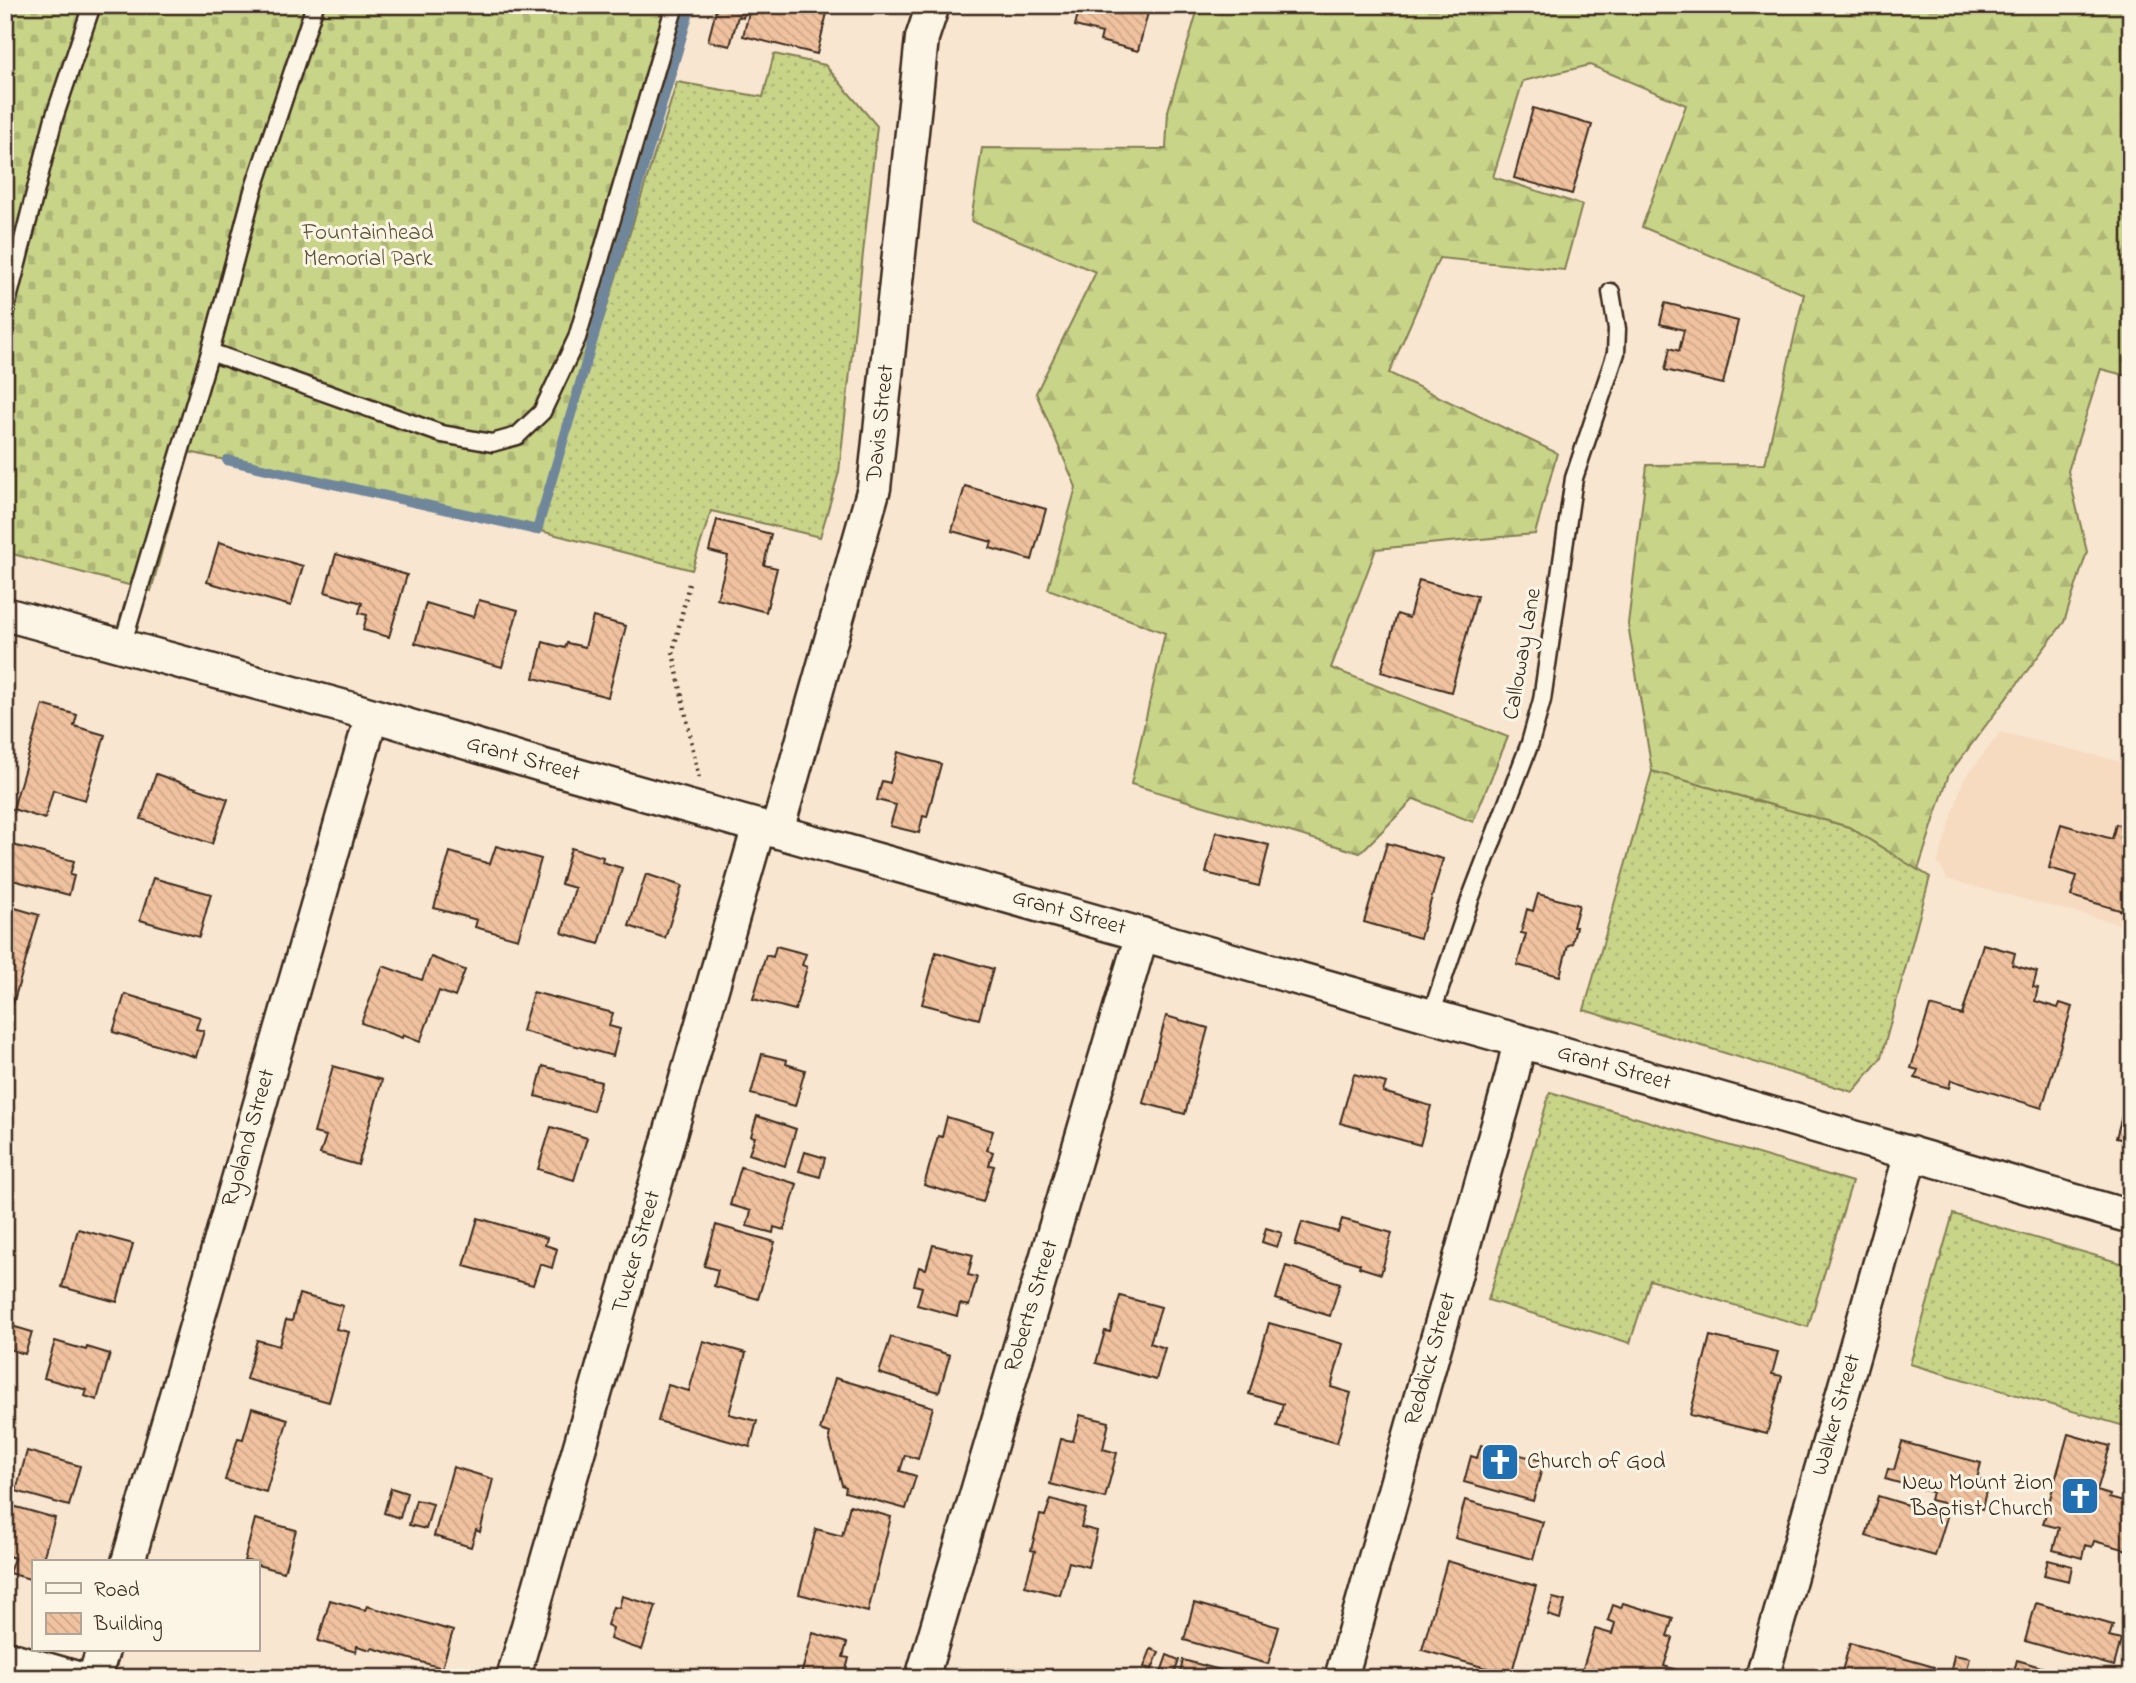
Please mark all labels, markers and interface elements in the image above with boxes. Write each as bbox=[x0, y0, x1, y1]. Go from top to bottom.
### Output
park label: Fountainhead Memorial Park bbox=[301, 217, 434, 276]
street label: Davis Street bbox=[858, 362, 904, 484]
street label: Calloway Lane bbox=[1495, 585, 1553, 723]
street label: Grant Street bbox=[462, 727, 584, 791]
street label: Grant Street bbox=[1008, 881, 1130, 945]
street label: Grant Street bbox=[1553, 1036, 1675, 1100]
street label: Ryoland Street bbox=[214, 1065, 286, 1211]
street label: Tucker Street bbox=[604, 1186, 670, 1317]
street label: Roberts Street bbox=[996, 1236, 1068, 1376]
street label: Reddick Street bbox=[1396, 1288, 1466, 1429]
street label: Walker Street bbox=[1804, 1350, 1870, 1480]
church icon: Church of God bbox=[1479, 1441, 1521, 1483]
place label: Church of God bbox=[1527, 1446, 1665, 1479]
place label: New Mount Zion Baptist Church bbox=[1902, 1467, 2053, 1526]
church icon: New Mount Zion Baptist Church bbox=[2059, 1475, 2101, 1517]
legend bbox=[32, 1560, 259, 1652]
text: Road bbox=[94, 1576, 140, 1606]
text: Building bbox=[93, 1610, 163, 1642]

